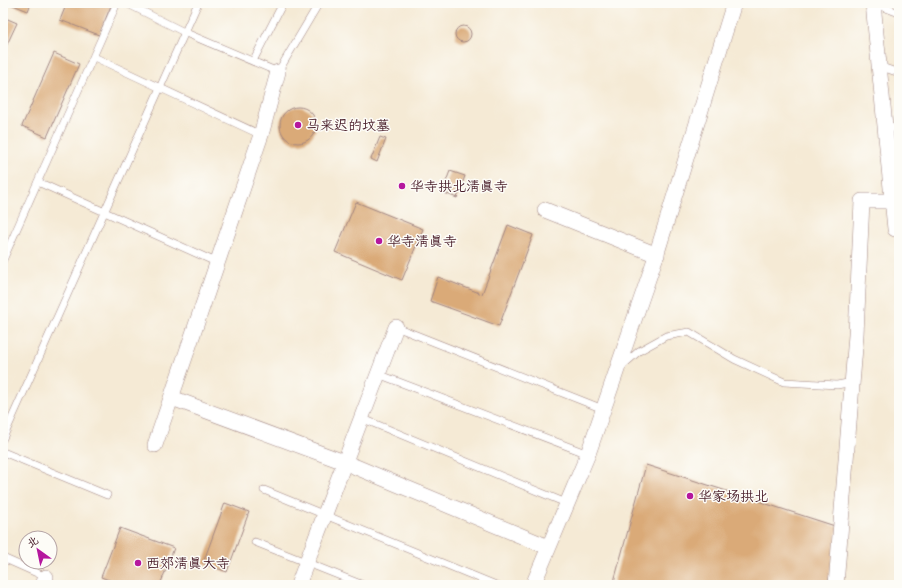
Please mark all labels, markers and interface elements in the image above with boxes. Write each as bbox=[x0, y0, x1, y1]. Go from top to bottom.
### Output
place label: 马来迟的坟墓 bbox=[306, 113, 390, 138]
marker: 马来迟的坟墓 bbox=[293, 120, 303, 130]
place label: 华寺拱北清真寺 bbox=[410, 174, 508, 199]
marker: 华寺拱北清真寺 bbox=[397, 181, 407, 191]
place label: 华寺清真寺 bbox=[387, 229, 457, 254]
marker: 华寺清真寺 bbox=[374, 236, 384, 246]
place label: 华家场拱北 bbox=[698, 484, 768, 509]
marker: 华家场拱北 bbox=[685, 491, 695, 501]
north arrow bbox=[18, 530, 58, 570]
text: 北 bbox=[23, 531, 43, 553]
place label: 西郊清真大寺 bbox=[146, 551, 230, 576]
marker: 西郊清真大寺 bbox=[133, 558, 143, 568]

